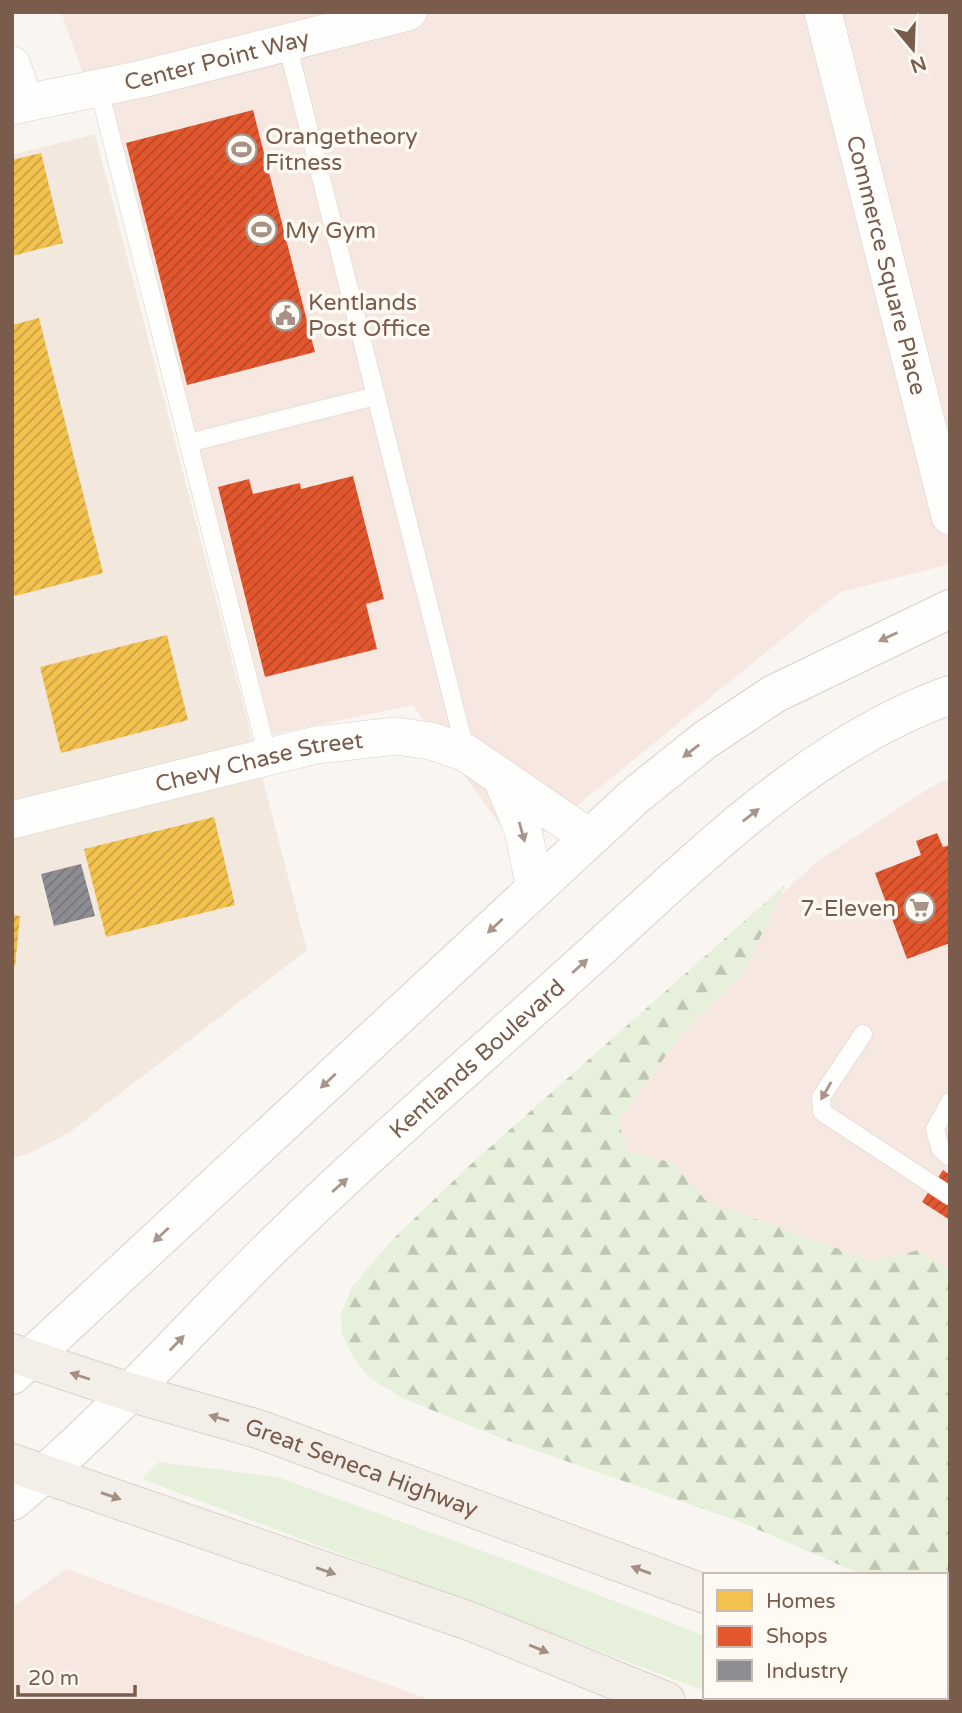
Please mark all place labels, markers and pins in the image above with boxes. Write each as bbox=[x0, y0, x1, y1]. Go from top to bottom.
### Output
place label: Orangetheory Fitness bbox=[265, 123, 418, 177]
sports icon: Orangetheory Fitness bbox=[225, 132, 259, 166]
sports icon: My Gym bbox=[245, 213, 279, 247]
place label: My Gym bbox=[285, 217, 376, 245]
place label: Kentlands Post Office bbox=[308, 289, 430, 343]
public building icon: Kentlands Post Office bbox=[268, 298, 302, 332]
supermarket icon: 7-Eleven bbox=[902, 891, 936, 925]
place label: 7-Eleven bbox=[800, 895, 896, 923]

